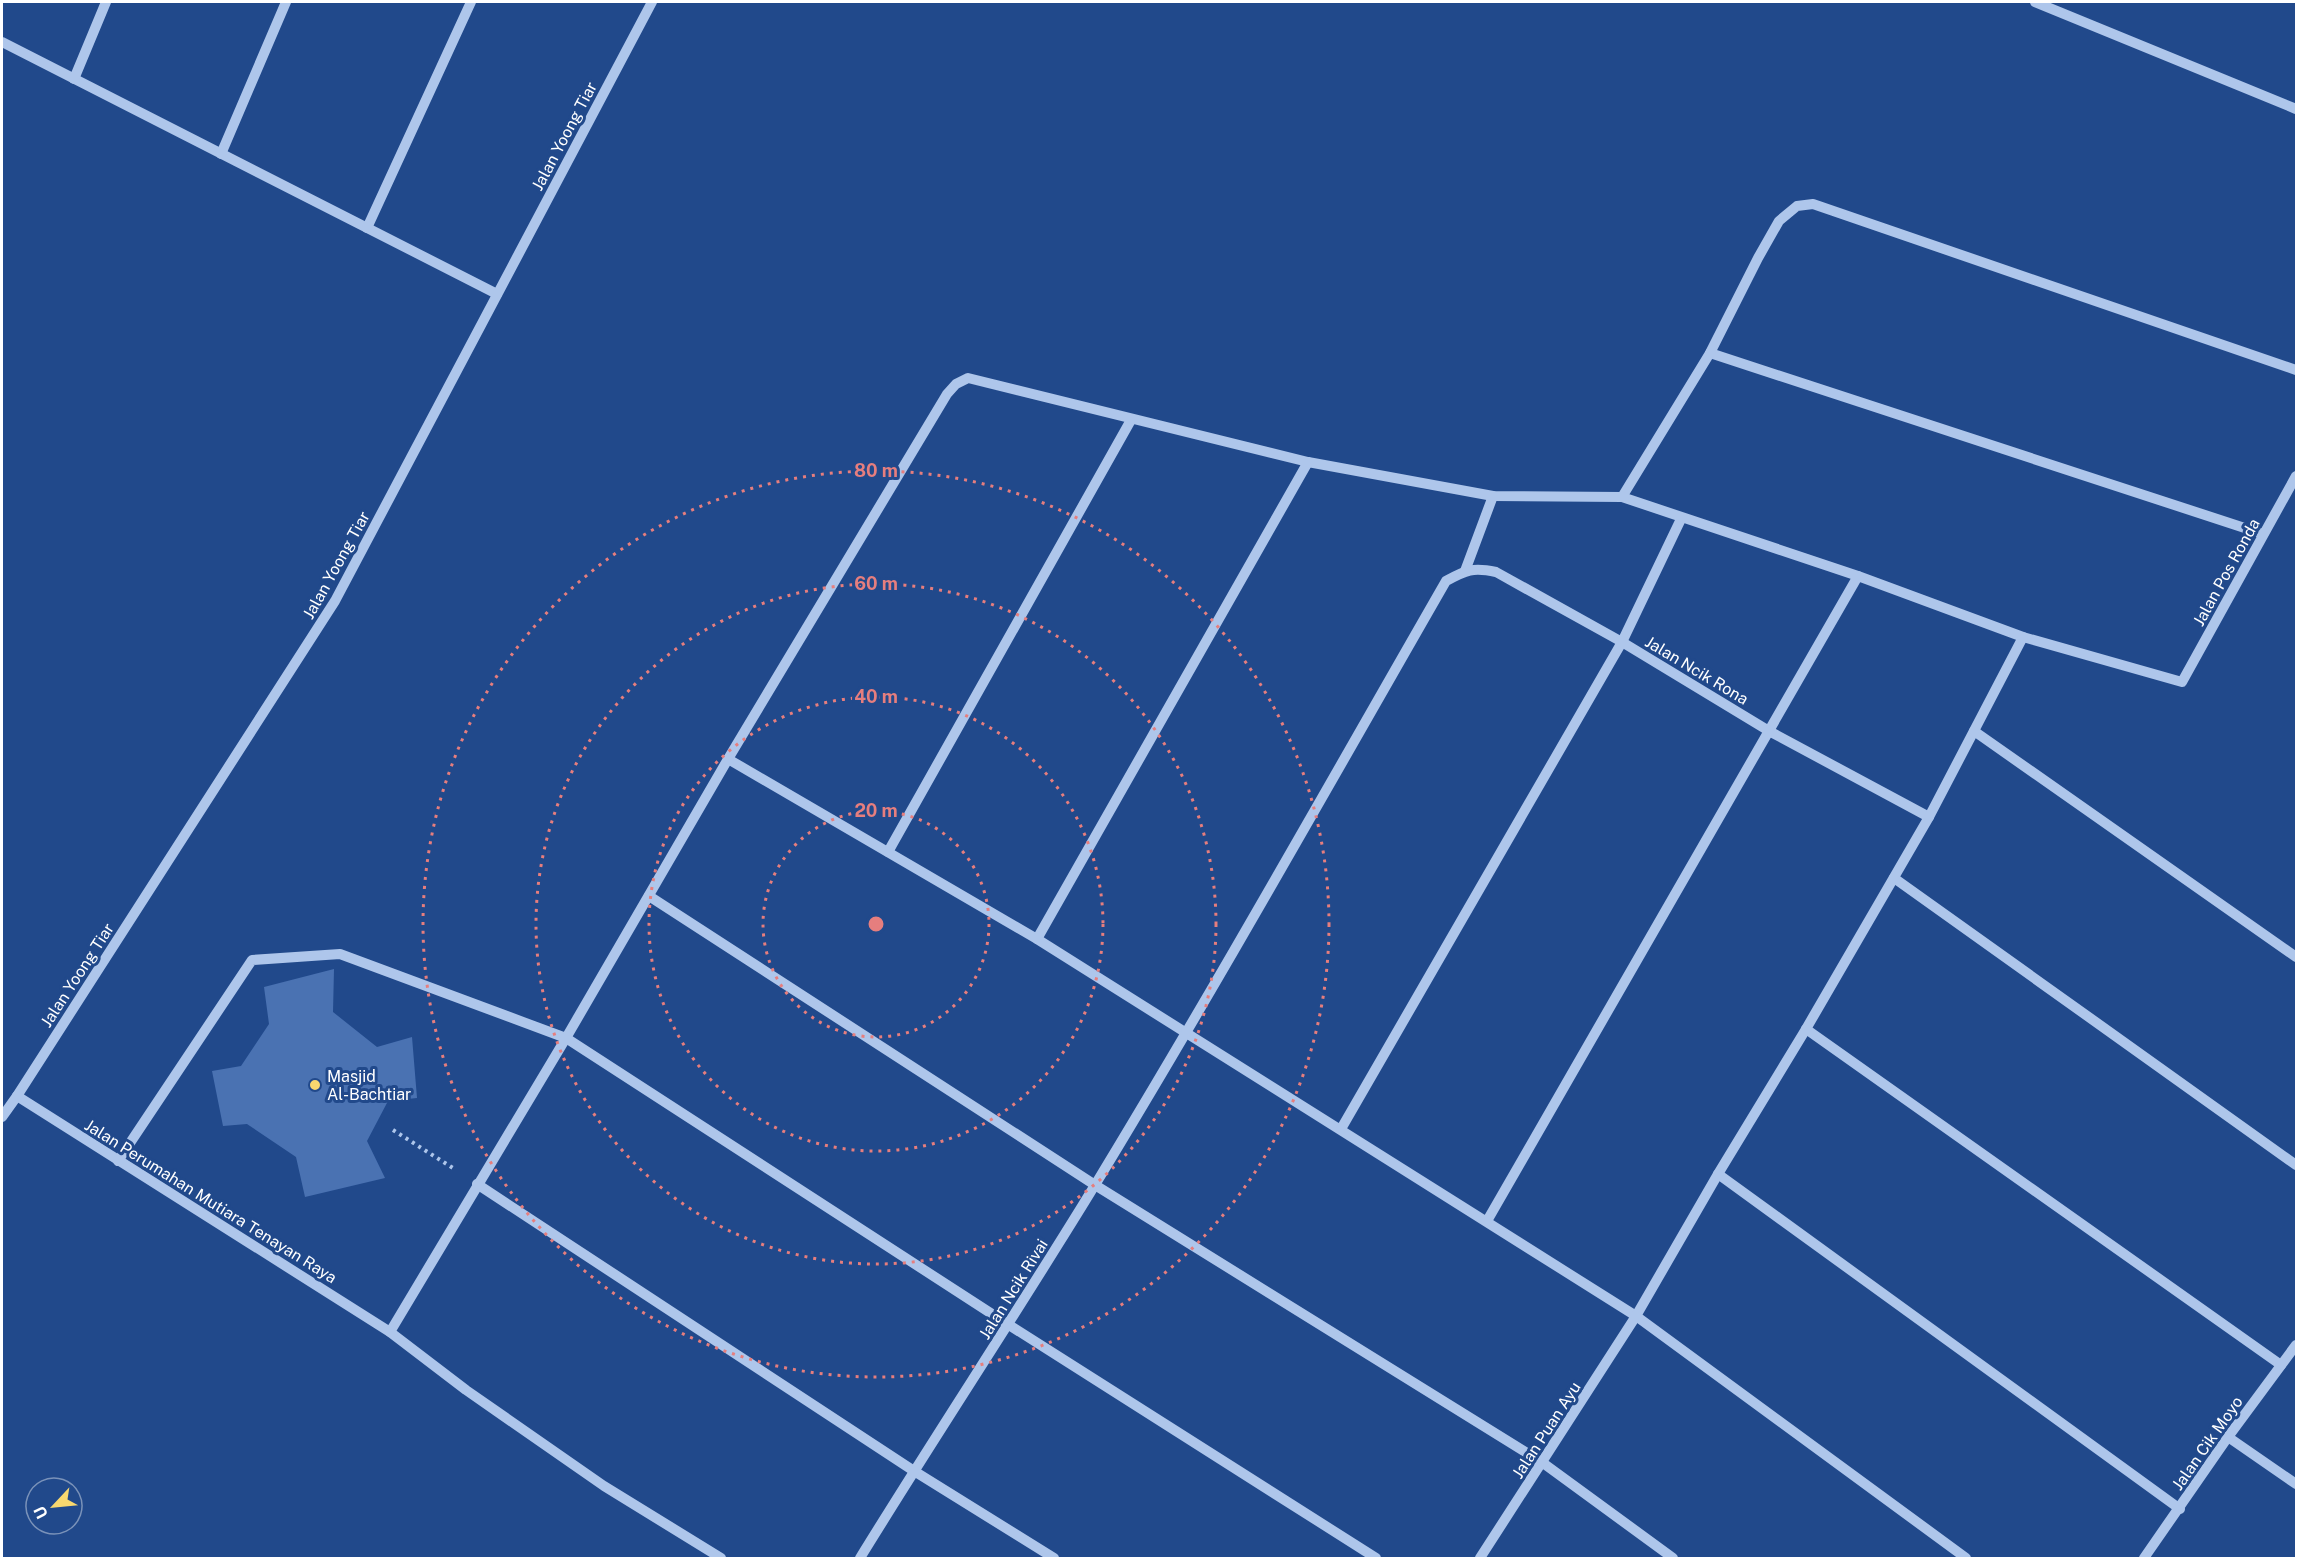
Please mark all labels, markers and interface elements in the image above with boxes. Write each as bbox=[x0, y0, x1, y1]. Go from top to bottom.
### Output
street label: Jalan Yoong Tiar bbox=[528, 79, 601, 194]
text: 80 m bbox=[854, 460, 898, 481]
street label: Jalan Yoong Tiar bbox=[299, 508, 374, 622]
street label: Jalan Pos Ronda bbox=[2189, 515, 2264, 629]
text: 60 m bbox=[854, 573, 898, 594]
street label: Jalan Ncik Rona bbox=[1642, 632, 1752, 709]
text: 40 m bbox=[854, 686, 898, 707]
text: 20 m bbox=[854, 800, 898, 821]
centre of rings bbox=[866, 914, 886, 934]
street label: Jalan Yoong Tiar bbox=[37, 920, 118, 1031]
place label: Masjid Al-Bachtiar bbox=[327, 1067, 411, 1104]
marker: Masjid Al-Bachtiar bbox=[308, 1078, 322, 1092]
street label: Jalan Perumahan Mutiara Tenayan Raya bbox=[81, 1116, 340, 1287]
street label: Jalan Ncik Rivai bbox=[975, 1236, 1052, 1343]
street label: Jalan Puan Ayu bbox=[1508, 1378, 1585, 1482]
street label: Jalan Cik Moyo bbox=[2168, 1393, 2247, 1494]
north arrow bbox=[24, 1476, 84, 1536]
text: U bbox=[30, 1503, 52, 1522]

